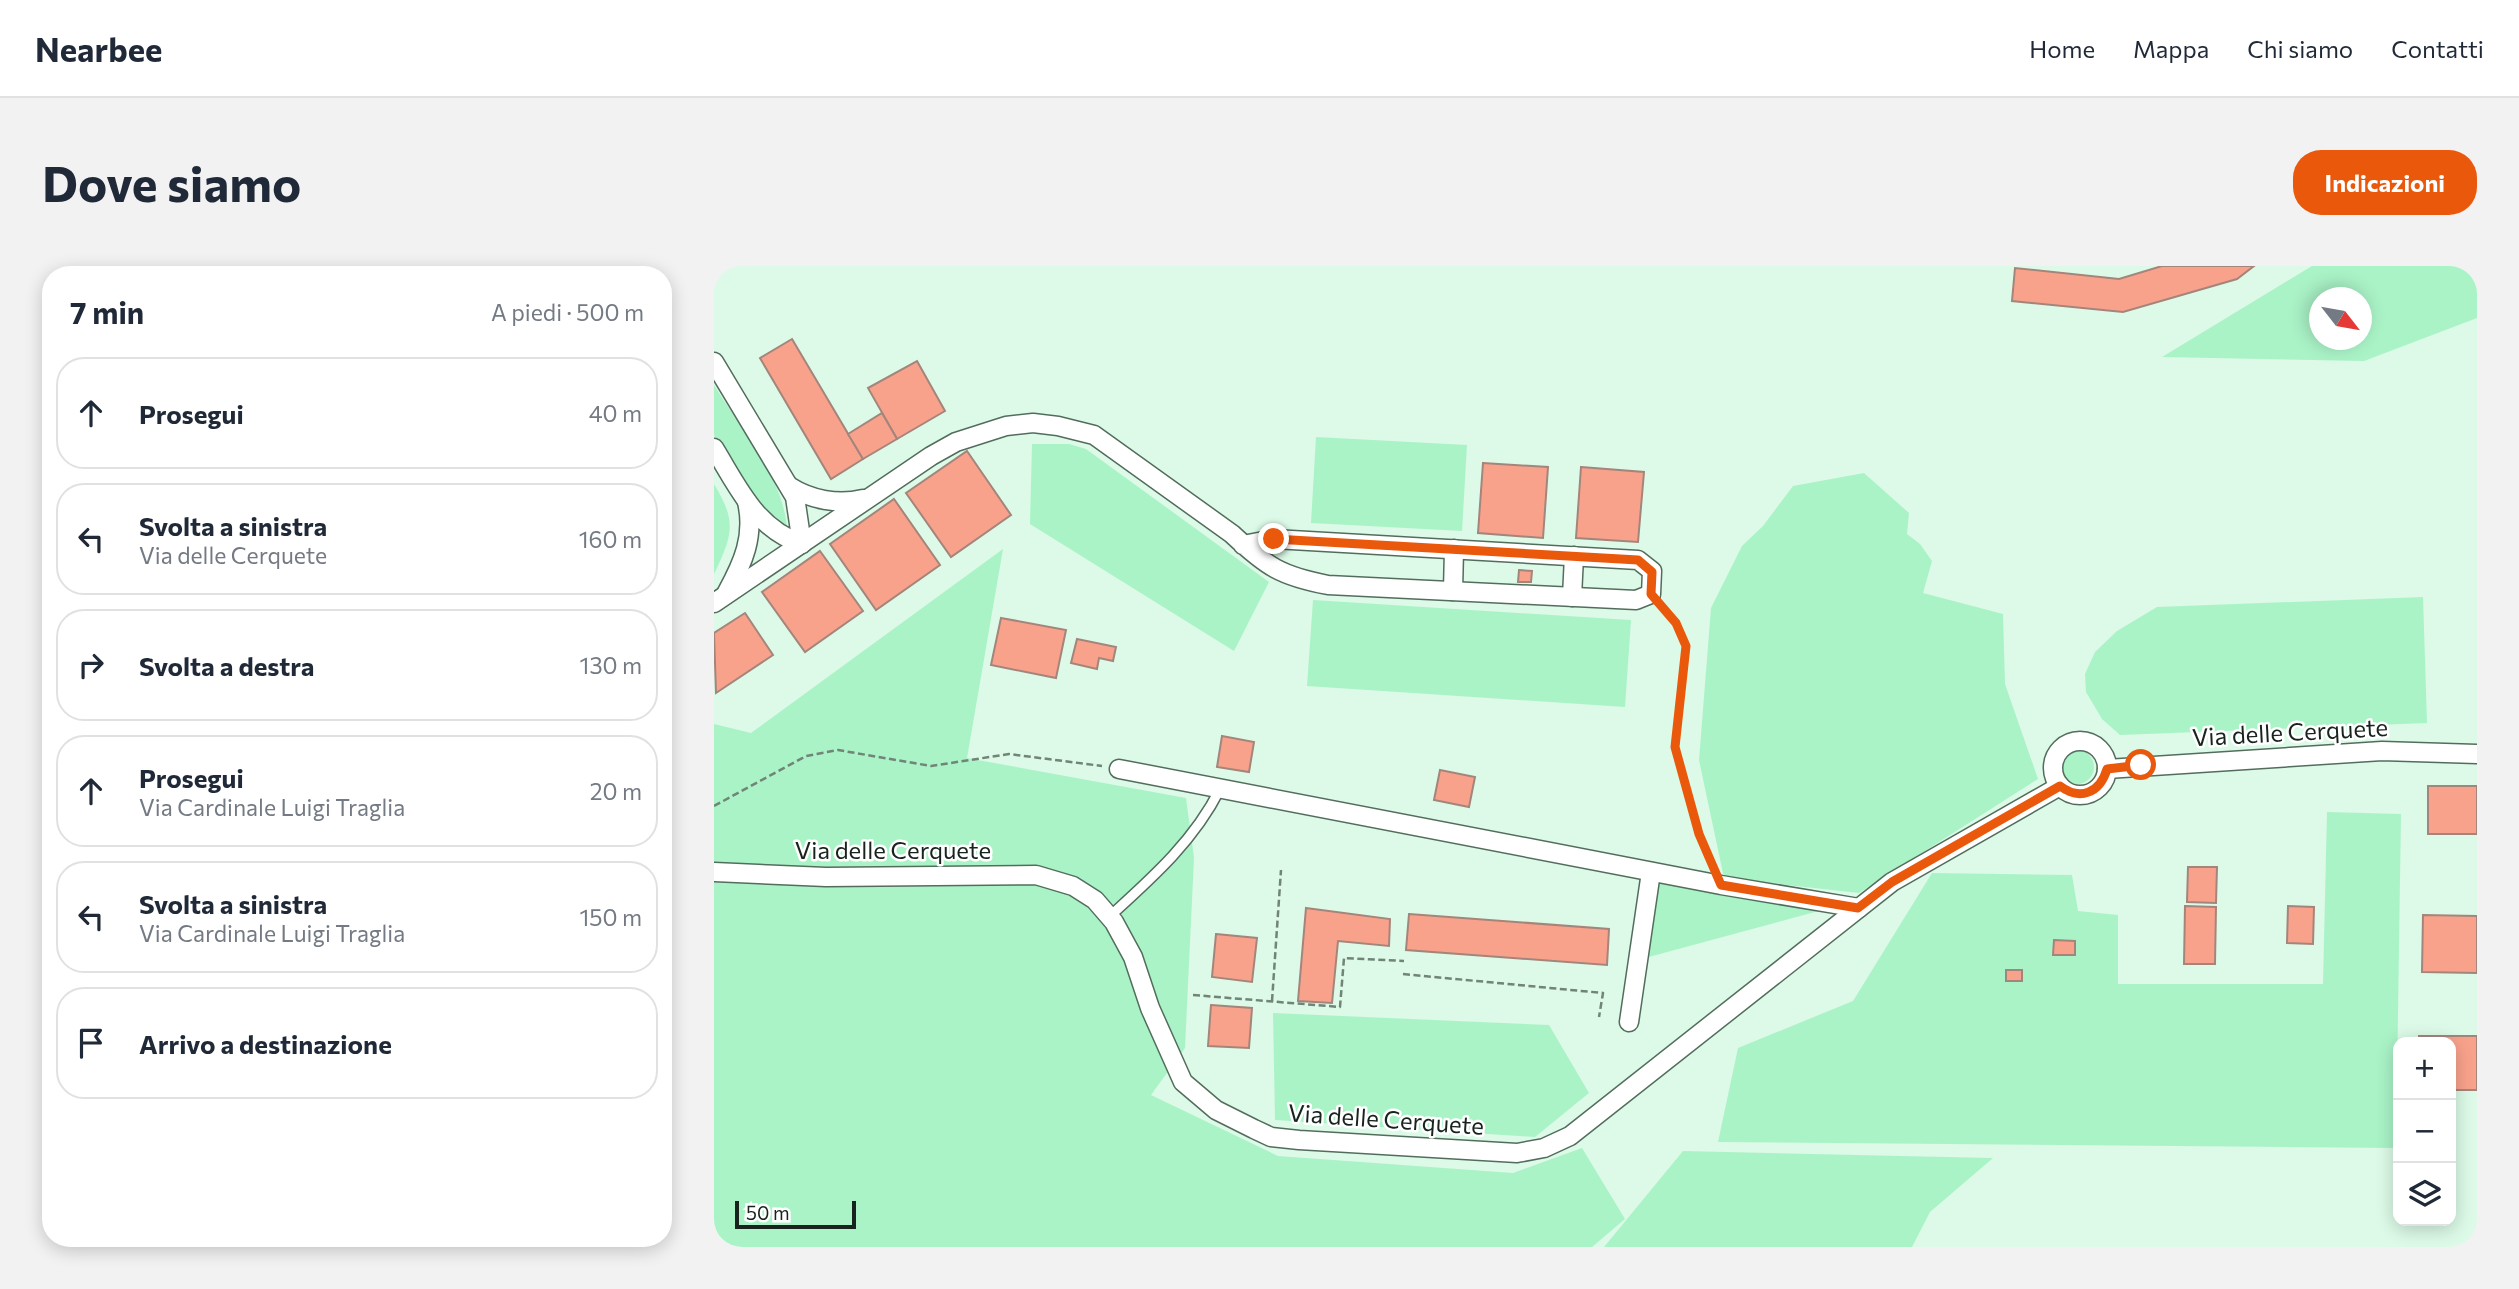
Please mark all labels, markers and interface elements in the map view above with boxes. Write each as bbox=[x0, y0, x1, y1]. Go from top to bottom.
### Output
text: Nearbee bbox=[35, 28, 162, 69]
text: Home bbox=[2029, 34, 2095, 63]
text: Mappa bbox=[2133, 34, 2209, 63]
text: Chi siamo bbox=[2247, 34, 2353, 63]
text: Contatti bbox=[2391, 34, 2484, 63]
button: Indicazioni bbox=[2293, 150, 2477, 215]
text: Dove siamo bbox=[42, 152, 301, 212]
north arrow bbox=[2309, 287, 2372, 350]
text: 7 min bbox=[70, 293, 144, 330]
text: A piedi · 500 m bbox=[491, 298, 644, 326]
icon: ahead bbox=[72, 394, 110, 432]
text: Prosegui bbox=[139, 398, 244, 429]
text: 40 m bbox=[589, 399, 642, 427]
text: Svolta a sinistra bbox=[139, 510, 327, 541]
icon: left bbox=[72, 520, 110, 558]
route end bbox=[1258, 523, 1289, 554]
text: 160 m bbox=[579, 525, 642, 553]
text: Via delle Cerquete bbox=[139, 541, 327, 569]
icon: right bbox=[72, 646, 110, 684]
text: Svolta a destra bbox=[139, 650, 314, 681]
text: 130 m bbox=[580, 651, 642, 679]
street label: Via delle Cerquete bbox=[2191, 712, 2389, 751]
route start bbox=[2125, 749, 2156, 780]
text: Prosegui bbox=[139, 762, 244, 793]
icon: ahead bbox=[72, 772, 110, 810]
text: 20 m bbox=[590, 777, 642, 805]
text: Via Cardinale Luigi Traglia bbox=[139, 793, 405, 821]
street label: Via delle Cerquete bbox=[795, 835, 991, 864]
text: Svolta a sinistra bbox=[139, 888, 327, 919]
icon: left bbox=[72, 898, 110, 936]
text: 150 m bbox=[579, 903, 642, 931]
text: Via Cardinale Luigi Traglia bbox=[139, 919, 405, 947]
icon: arrive bbox=[72, 1024, 110, 1062]
text: Arrivo a destinazione bbox=[139, 1028, 392, 1059]
map controls bbox=[2393, 1037, 2456, 1226]
button: + bbox=[2393, 1037, 2456, 1100]
street label: Via delle Cerquete bbox=[1287, 1097, 1485, 1140]
button: − bbox=[2393, 1100, 2456, 1163]
button: layers bbox=[2393, 1163, 2456, 1226]
scale bar bbox=[735, 1198, 856, 1230]
text: 50 m bbox=[746, 1201, 790, 1224]

